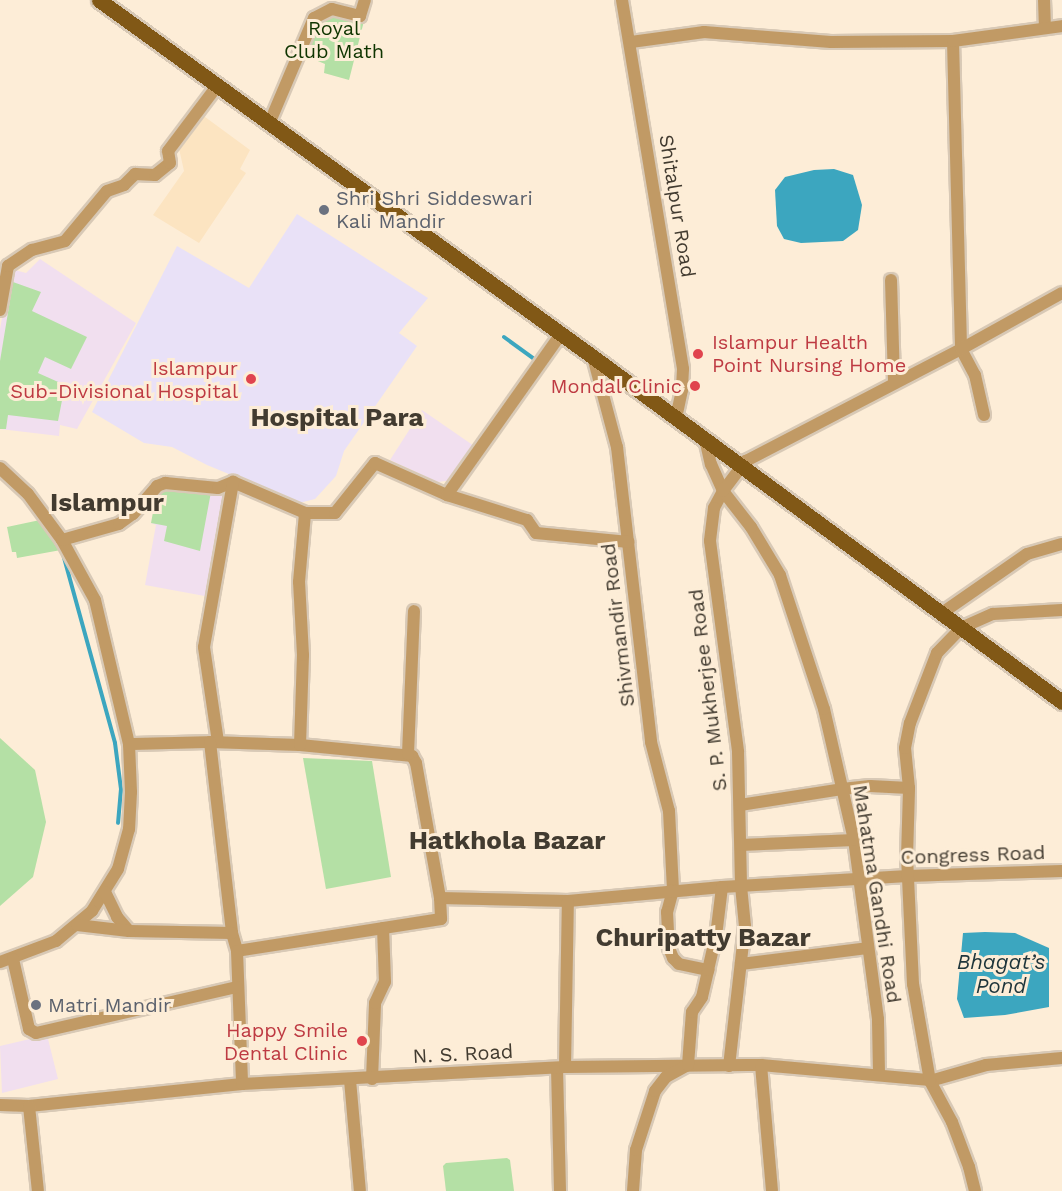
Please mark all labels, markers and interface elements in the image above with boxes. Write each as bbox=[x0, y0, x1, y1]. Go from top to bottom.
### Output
park label: Royal Club Math bbox=[284, 16, 384, 63]
street label: Shitalpur Road bbox=[654, 133, 700, 279]
place label: Shri Shri Siddeswari Kali Mandir bbox=[336, 186, 533, 233]
marker: Shri Shri Siddeswari Kali Mandir bbox=[317, 203, 331, 217]
place label: Islampur Health Point Nursing Home bbox=[712, 330, 906, 377]
marker: Islampur Health Point Nursing Home bbox=[689, 345, 707, 363]
place label: Islampur Sub-Divisional Hospital bbox=[10, 356, 238, 403]
marker: Islampur Sub-Divisional Hospital bbox=[242, 370, 260, 388]
place label: Mondal Clinic bbox=[550, 374, 682, 398]
marker: Mondal Clinic bbox=[686, 377, 704, 395]
district label: Hospital Para bbox=[250, 402, 424, 434]
district label: Islampur bbox=[50, 487, 164, 519]
street label: Shivmandir Road bbox=[596, 541, 640, 709]
street label: S. P. Mukherjee Road bbox=[684, 587, 732, 793]
street label: Mahatma Gandhi Road bbox=[848, 783, 906, 1005]
district label: Hatkhola Bazar bbox=[409, 825, 605, 857]
street label: Congress Road bbox=[900, 840, 1046, 870]
district label: Churipatty Bazar bbox=[595, 922, 811, 954]
water label: Bhagat’s Pond bbox=[957, 949, 1045, 999]
place label: Matri Mandir bbox=[48, 993, 171, 1017]
marker: Matri Mandir bbox=[29, 998, 43, 1012]
place label: Happy Smile Dental Clinic bbox=[223, 1018, 348, 1065]
marker: Happy Smile Dental Clinic bbox=[353, 1032, 371, 1050]
street label: N. S. Road bbox=[412, 1039, 514, 1069]

